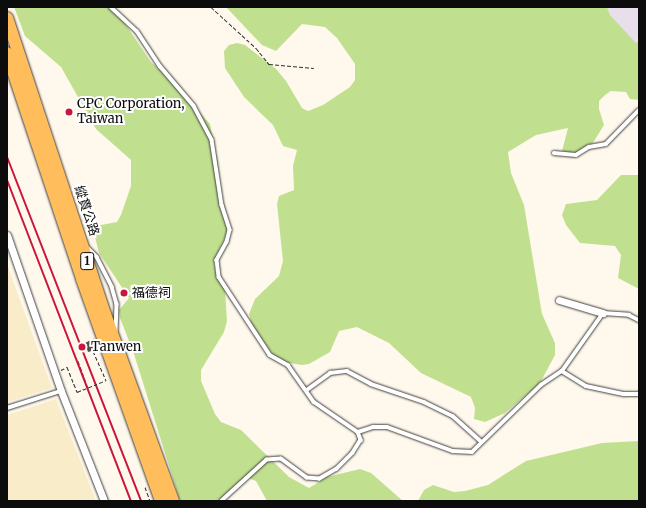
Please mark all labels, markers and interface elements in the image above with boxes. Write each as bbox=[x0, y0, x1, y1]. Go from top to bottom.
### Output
place label: CPC Corporation, Taiwan bbox=[77, 97, 185, 128]
marker: CPC Corporation, Taiwan bbox=[64, 107, 74, 117]
street label: 縱貫公路 bbox=[71, 184, 101, 238]
road number: 1 bbox=[80, 251, 94, 271]
place label: 福德祠 bbox=[132, 285, 171, 301]
marker: 福德祠 bbox=[119, 288, 129, 298]
place label: Tanwen bbox=[91, 339, 141, 355]
marker: Tanwen bbox=[76, 341, 88, 353]

